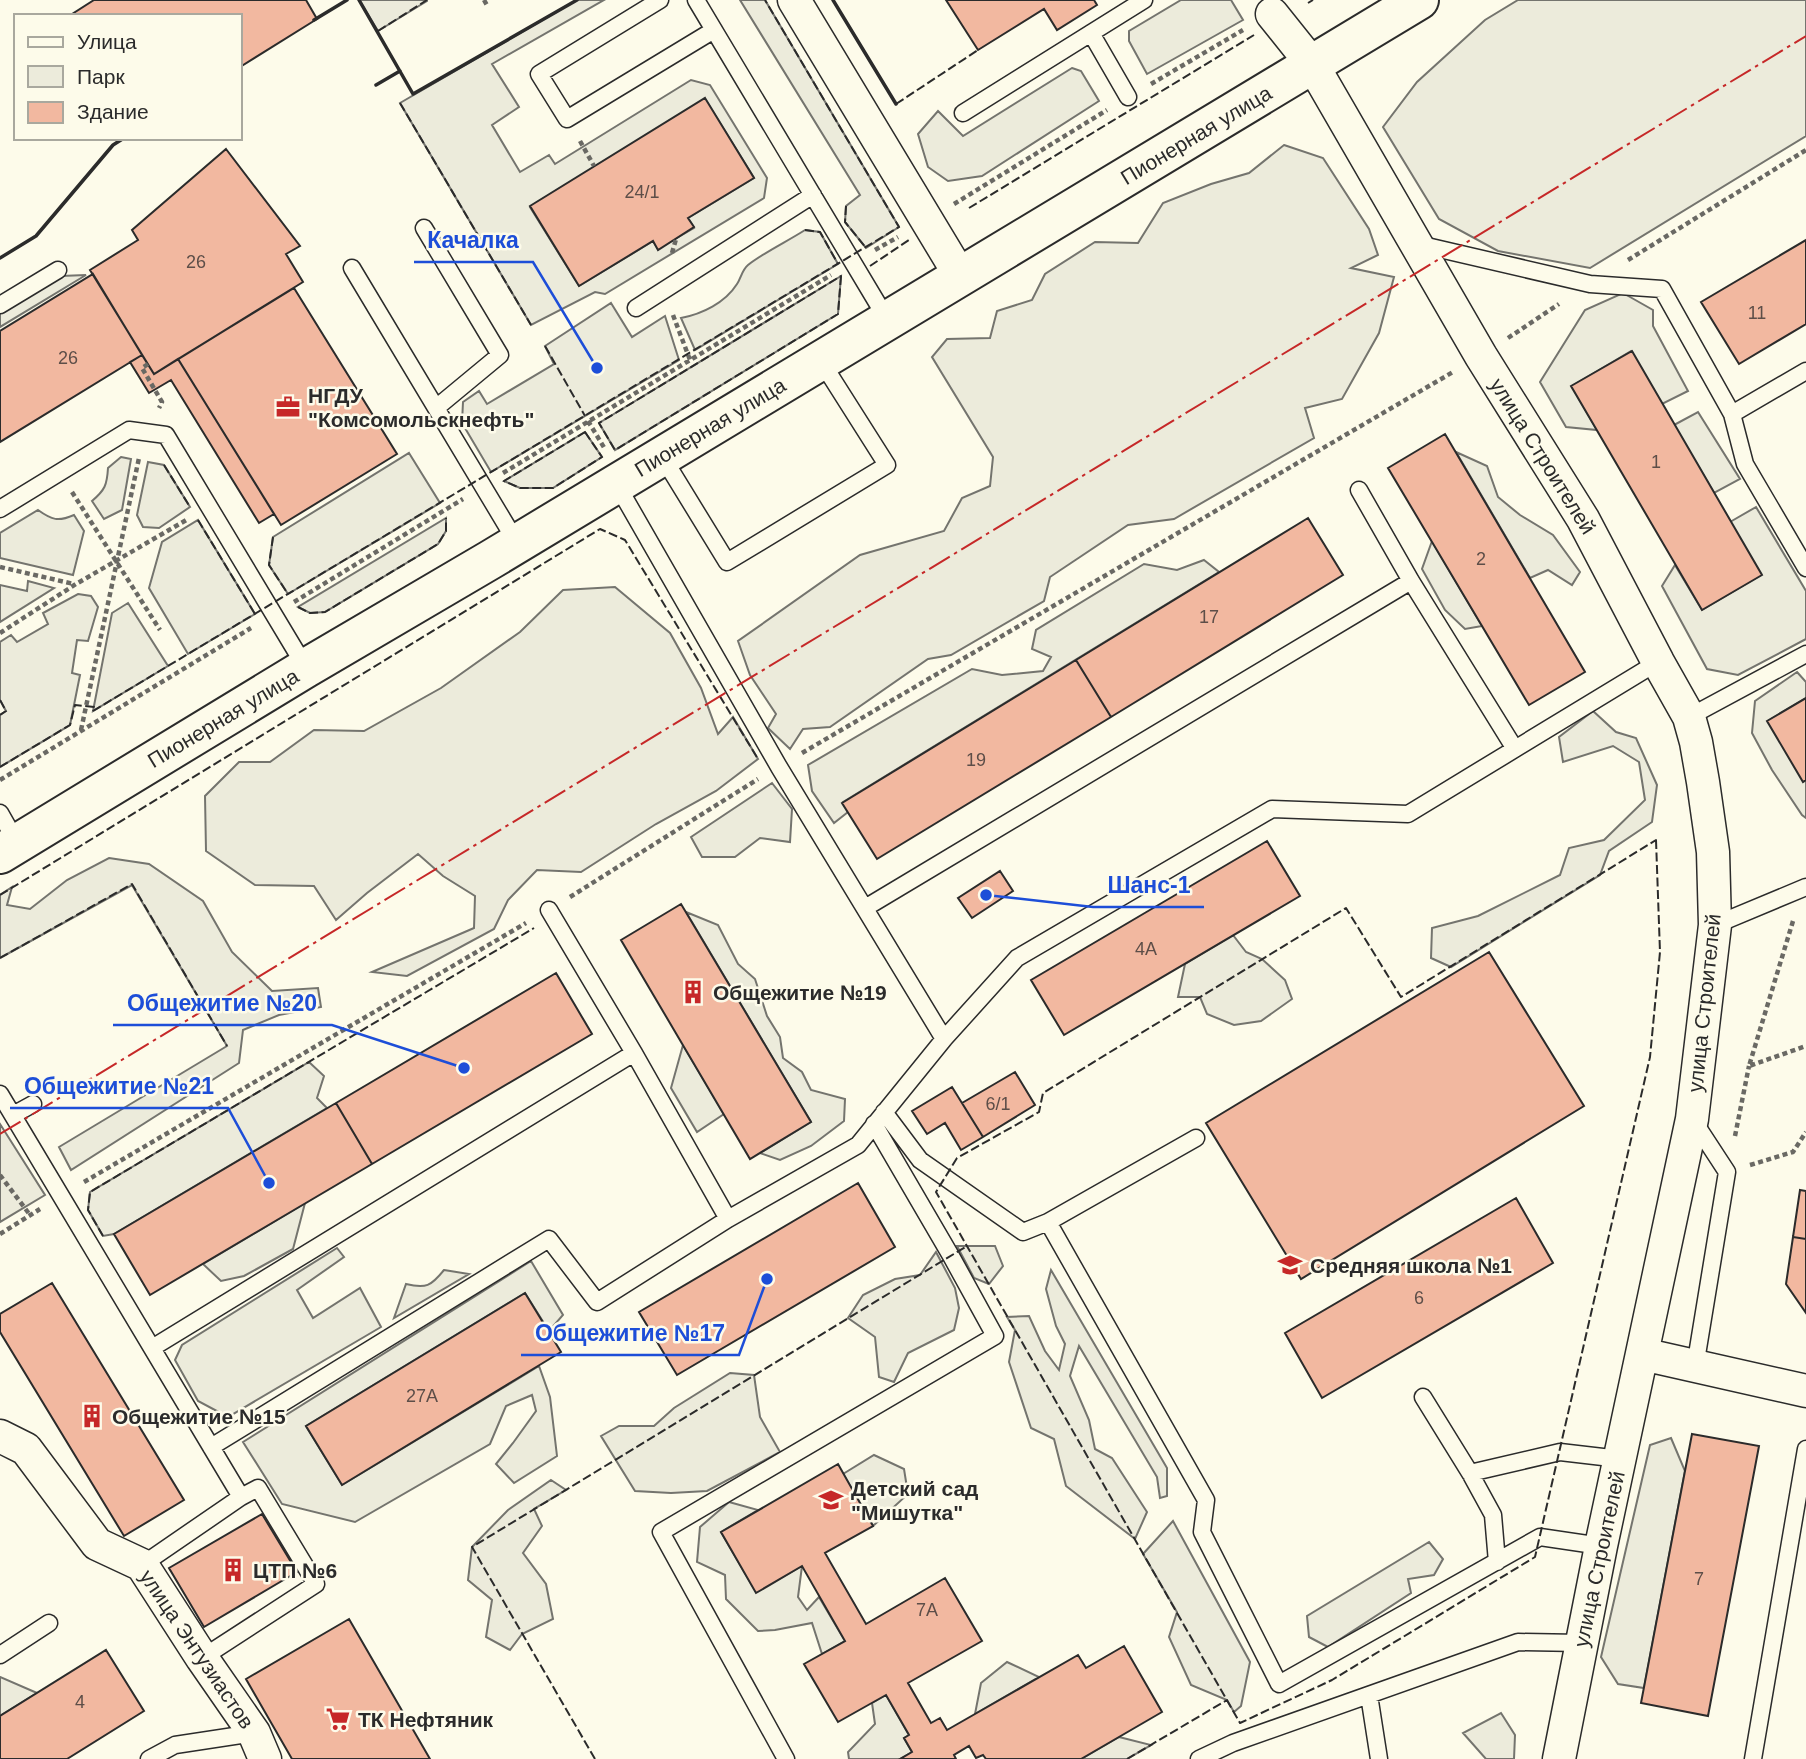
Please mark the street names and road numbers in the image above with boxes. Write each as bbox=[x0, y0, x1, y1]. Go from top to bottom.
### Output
street label: Пионерная улица bbox=[1117, 81, 1276, 189]
street label: Пионерная улица bbox=[631, 373, 790, 481]
street label: улица Строителей bbox=[1486, 374, 1600, 538]
street label: Пионерная улица bbox=[144, 664, 303, 772]
street label: улица Строителей bbox=[1683, 913, 1725, 1093]
street label: улица Строителей bbox=[1569, 1469, 1629, 1649]
street label: улица Энтузиастов bbox=[135, 1565, 259, 1733]

